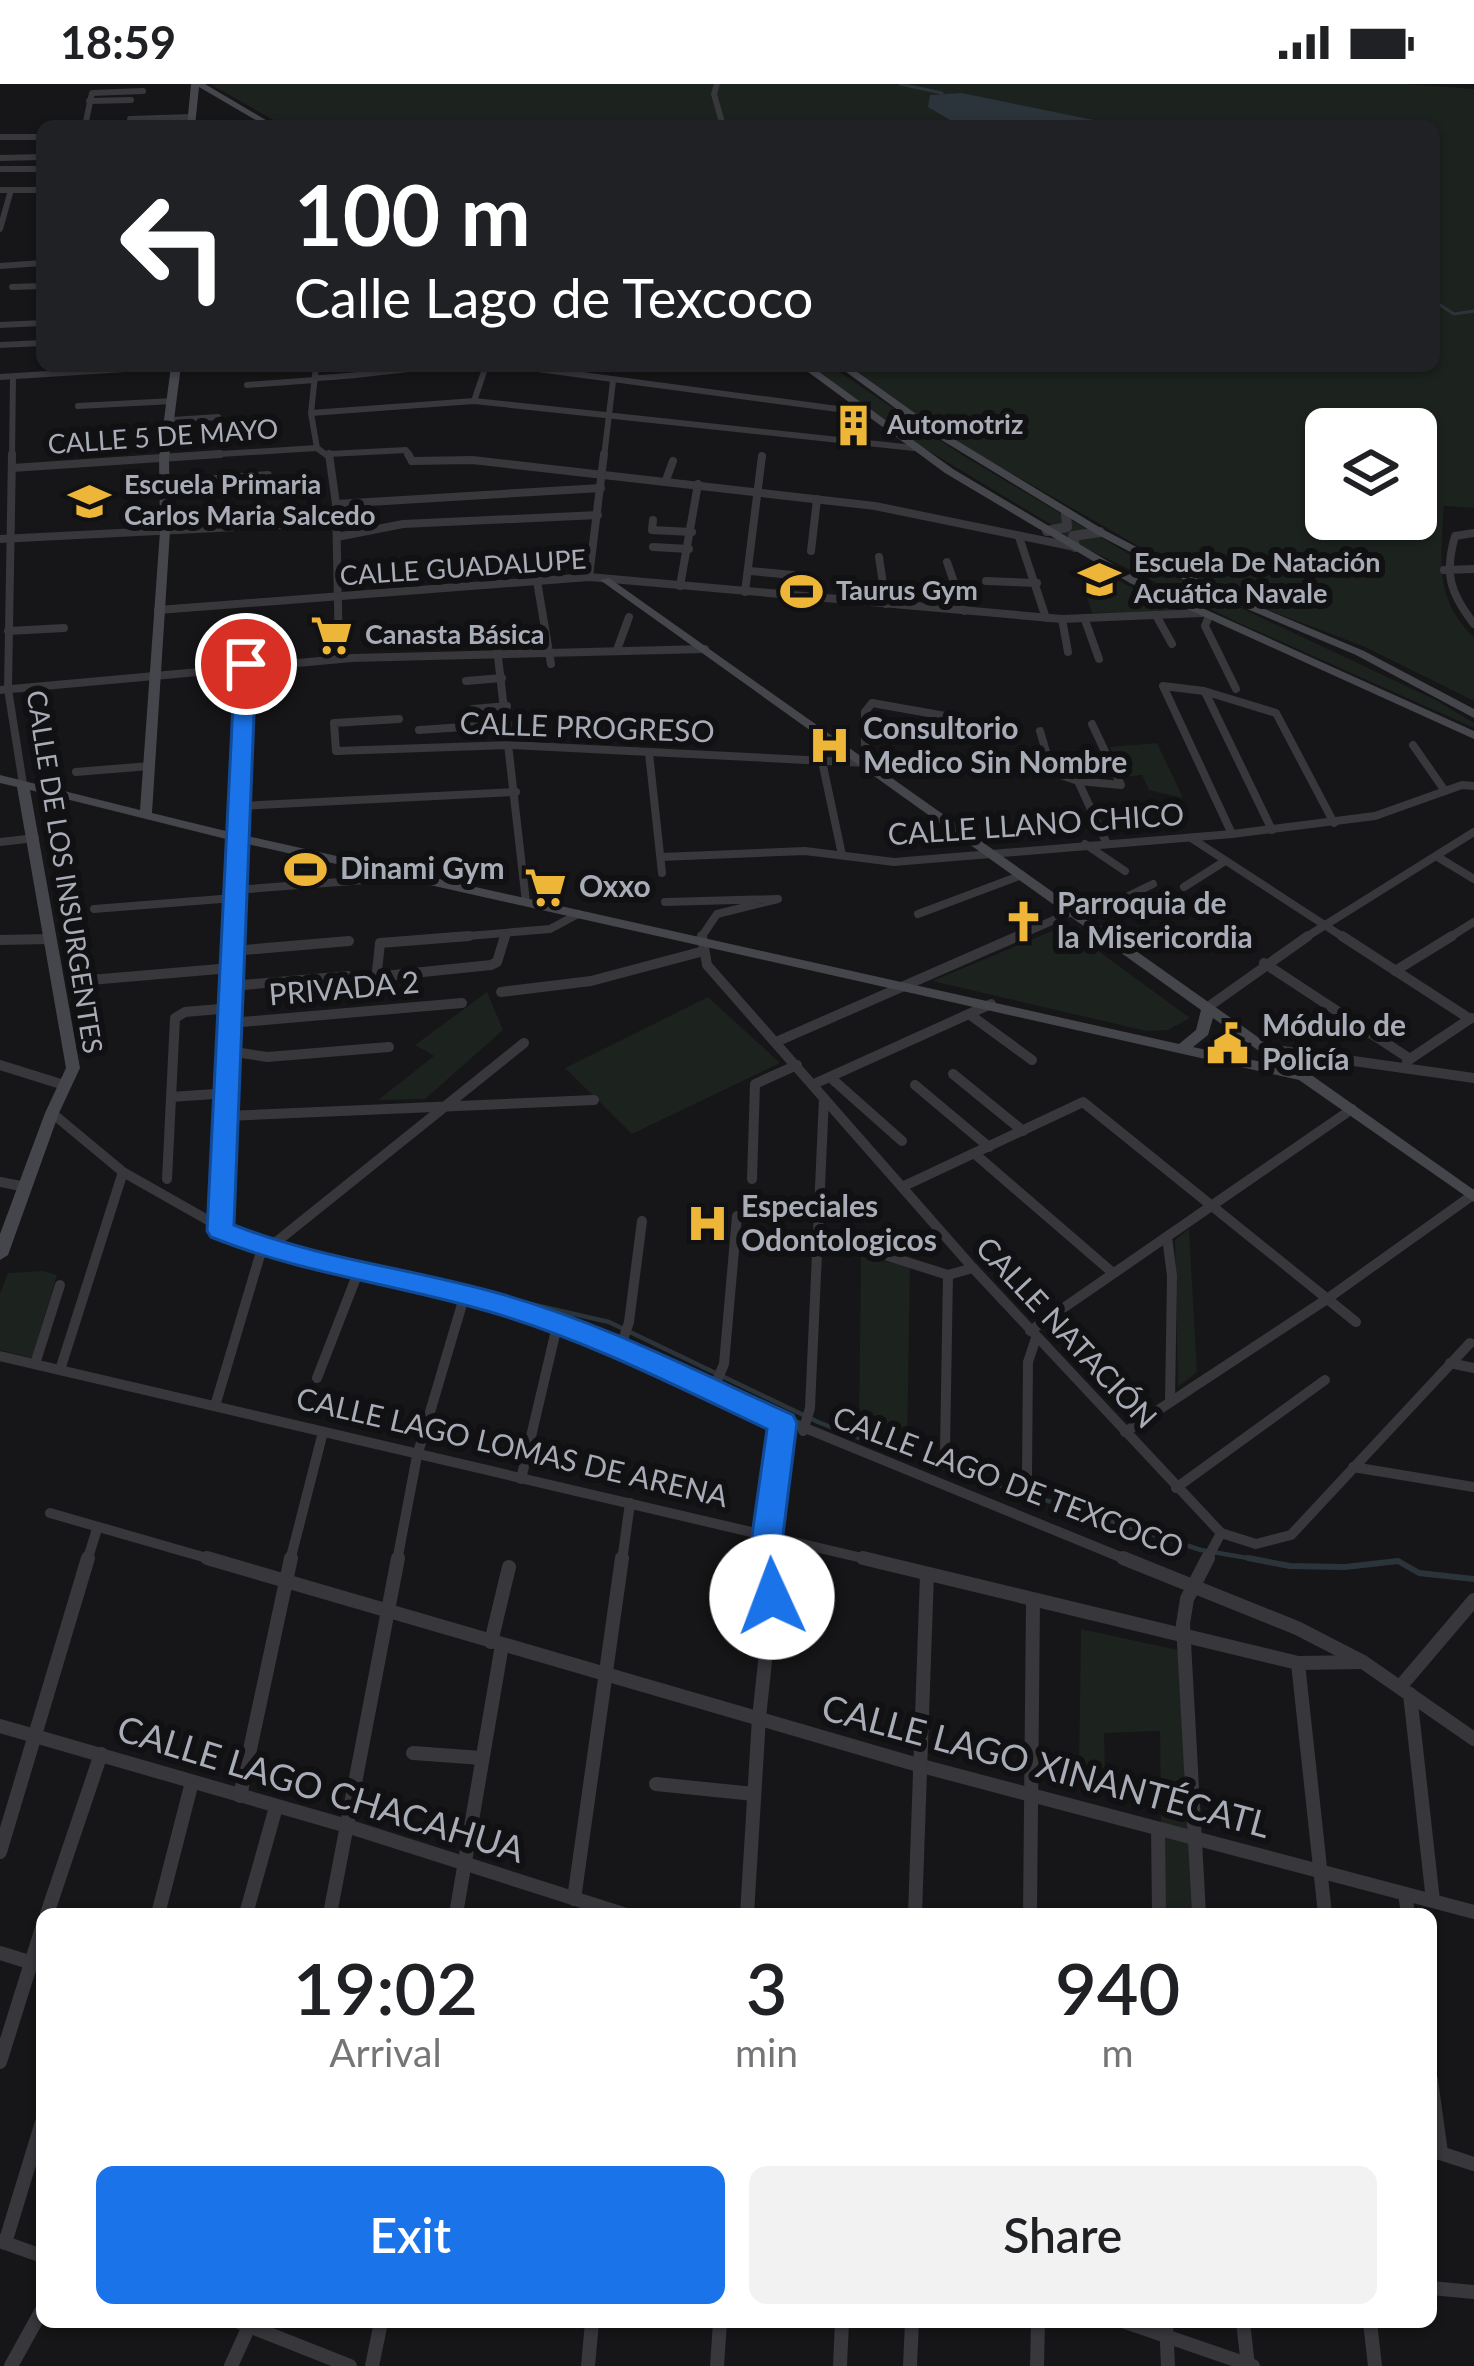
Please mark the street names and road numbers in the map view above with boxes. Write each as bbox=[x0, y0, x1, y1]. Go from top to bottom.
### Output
street label: CALLE 5 DE MAYO bbox=[46, 411, 279, 460]
street label: CALLE GUADALUPE bbox=[339, 541, 587, 592]
street label: CALLE DE LOS INSURGENTES bbox=[20, 688, 111, 1056]
street label: CALLE PROGRESO bbox=[459, 704, 715, 748]
street label: CALLE LLANO CHICO bbox=[887, 795, 1185, 851]
street label: PRIVADA 2 bbox=[267, 963, 421, 1012]
street label: CALLE NATACIÓN bbox=[970, 1229, 1165, 1435]
street label: CALLE LAGO LOMAS DE ARENA bbox=[293, 1379, 732, 1513]
street label: CALLE LAGO DE TEXCOCO bbox=[828, 1398, 1189, 1565]
street label: CALLE LAGO XINANTÉCATL bbox=[818, 1684, 1275, 1846]
street label: CALLE LAGO CHACAHUA bbox=[112, 1705, 531, 1871]

